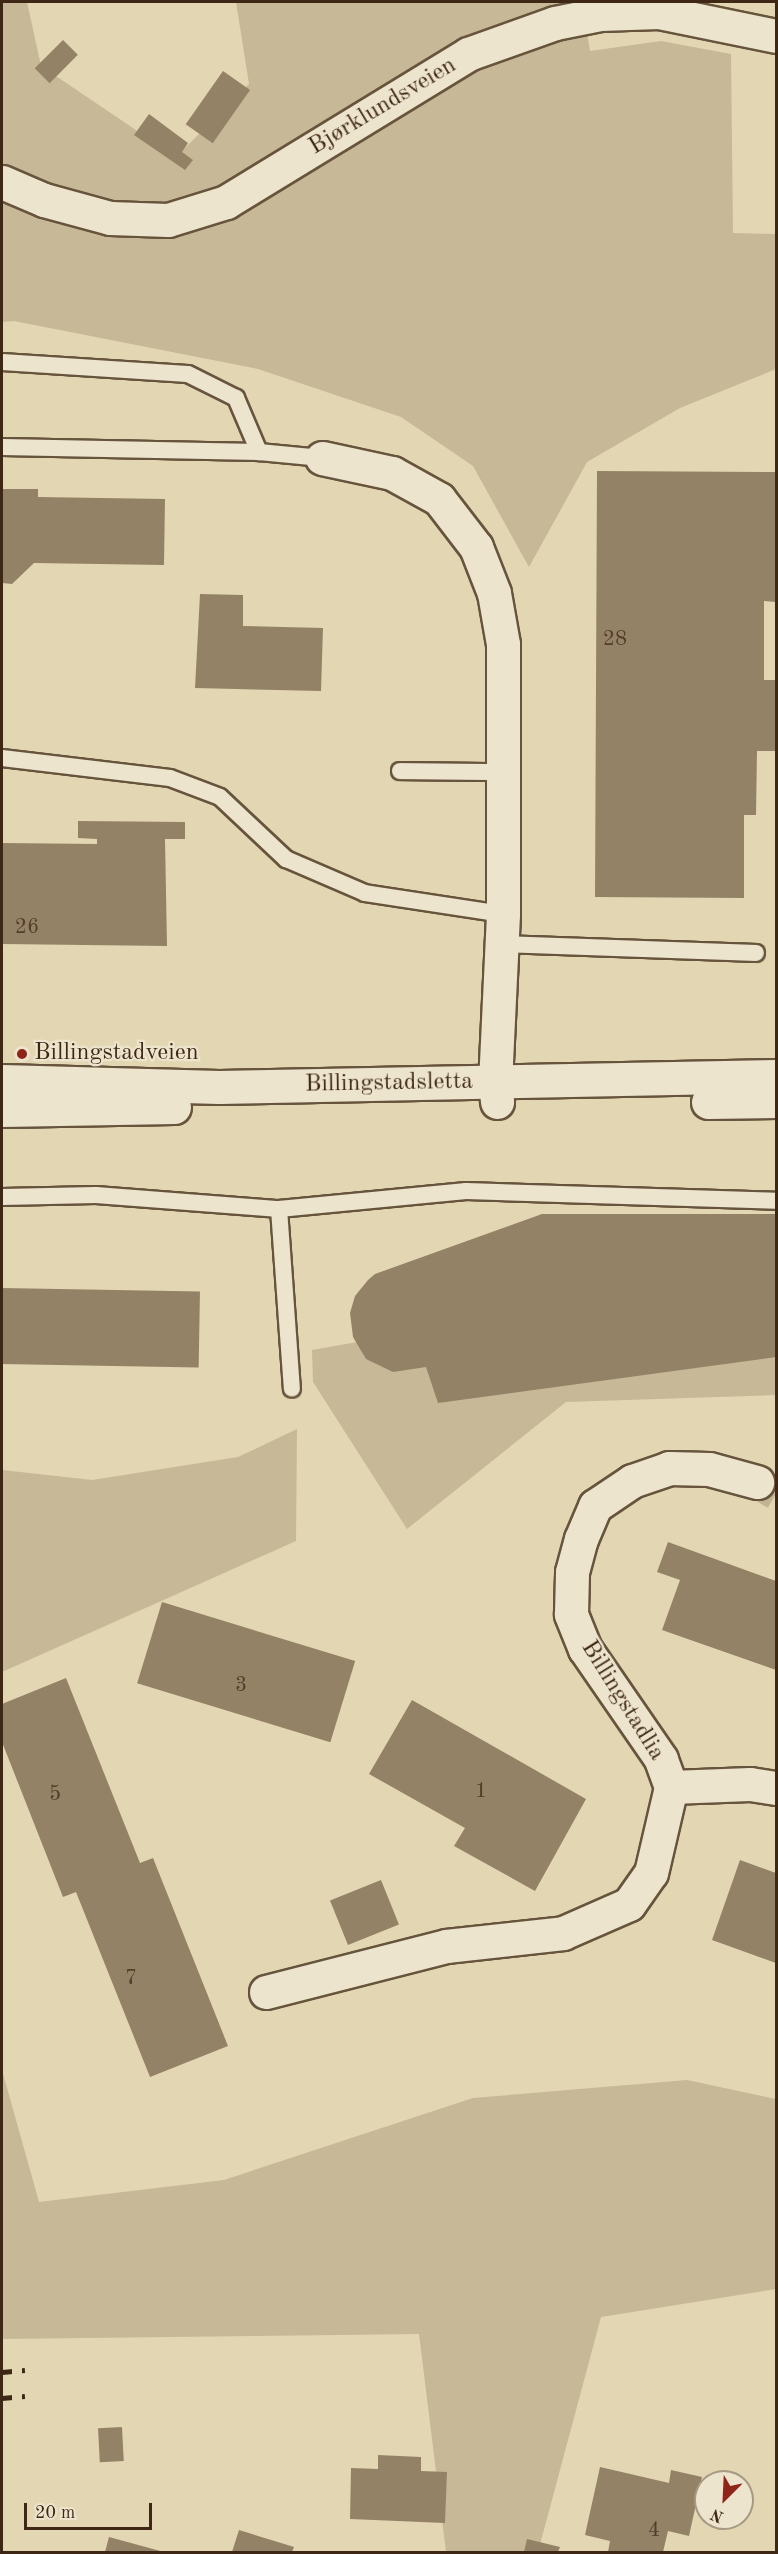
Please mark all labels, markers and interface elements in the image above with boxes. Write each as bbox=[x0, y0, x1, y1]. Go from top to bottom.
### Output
street label: Bjørklundsveien bbox=[304, 52, 462, 162]
house number: 28 bbox=[603, 627, 627, 653]
house number: 26 bbox=[15, 915, 39, 941]
place label: Billingstadveien bbox=[34, 1040, 199, 1068]
marker: Billingstadveien bbox=[15, 1047, 29, 1061]
street label: Billingstadsletta bbox=[305, 1068, 473, 1100]
street label: Billingstadlia bbox=[574, 1636, 670, 1766]
house number: 3 bbox=[235, 1673, 247, 1699]
house number: 1 bbox=[475, 1779, 487, 1805]
house number: 5 bbox=[49, 1782, 61, 1808]
house number: 7 bbox=[125, 1966, 137, 1992]
north arrow bbox=[694, 2470, 754, 2530]
scale bar bbox=[27, 2491, 154, 2529]
text: 20 m bbox=[35, 2504, 75, 2522]
text: N bbox=[709, 2505, 726, 2524]
house number: 4 bbox=[648, 2518, 660, 2544]

